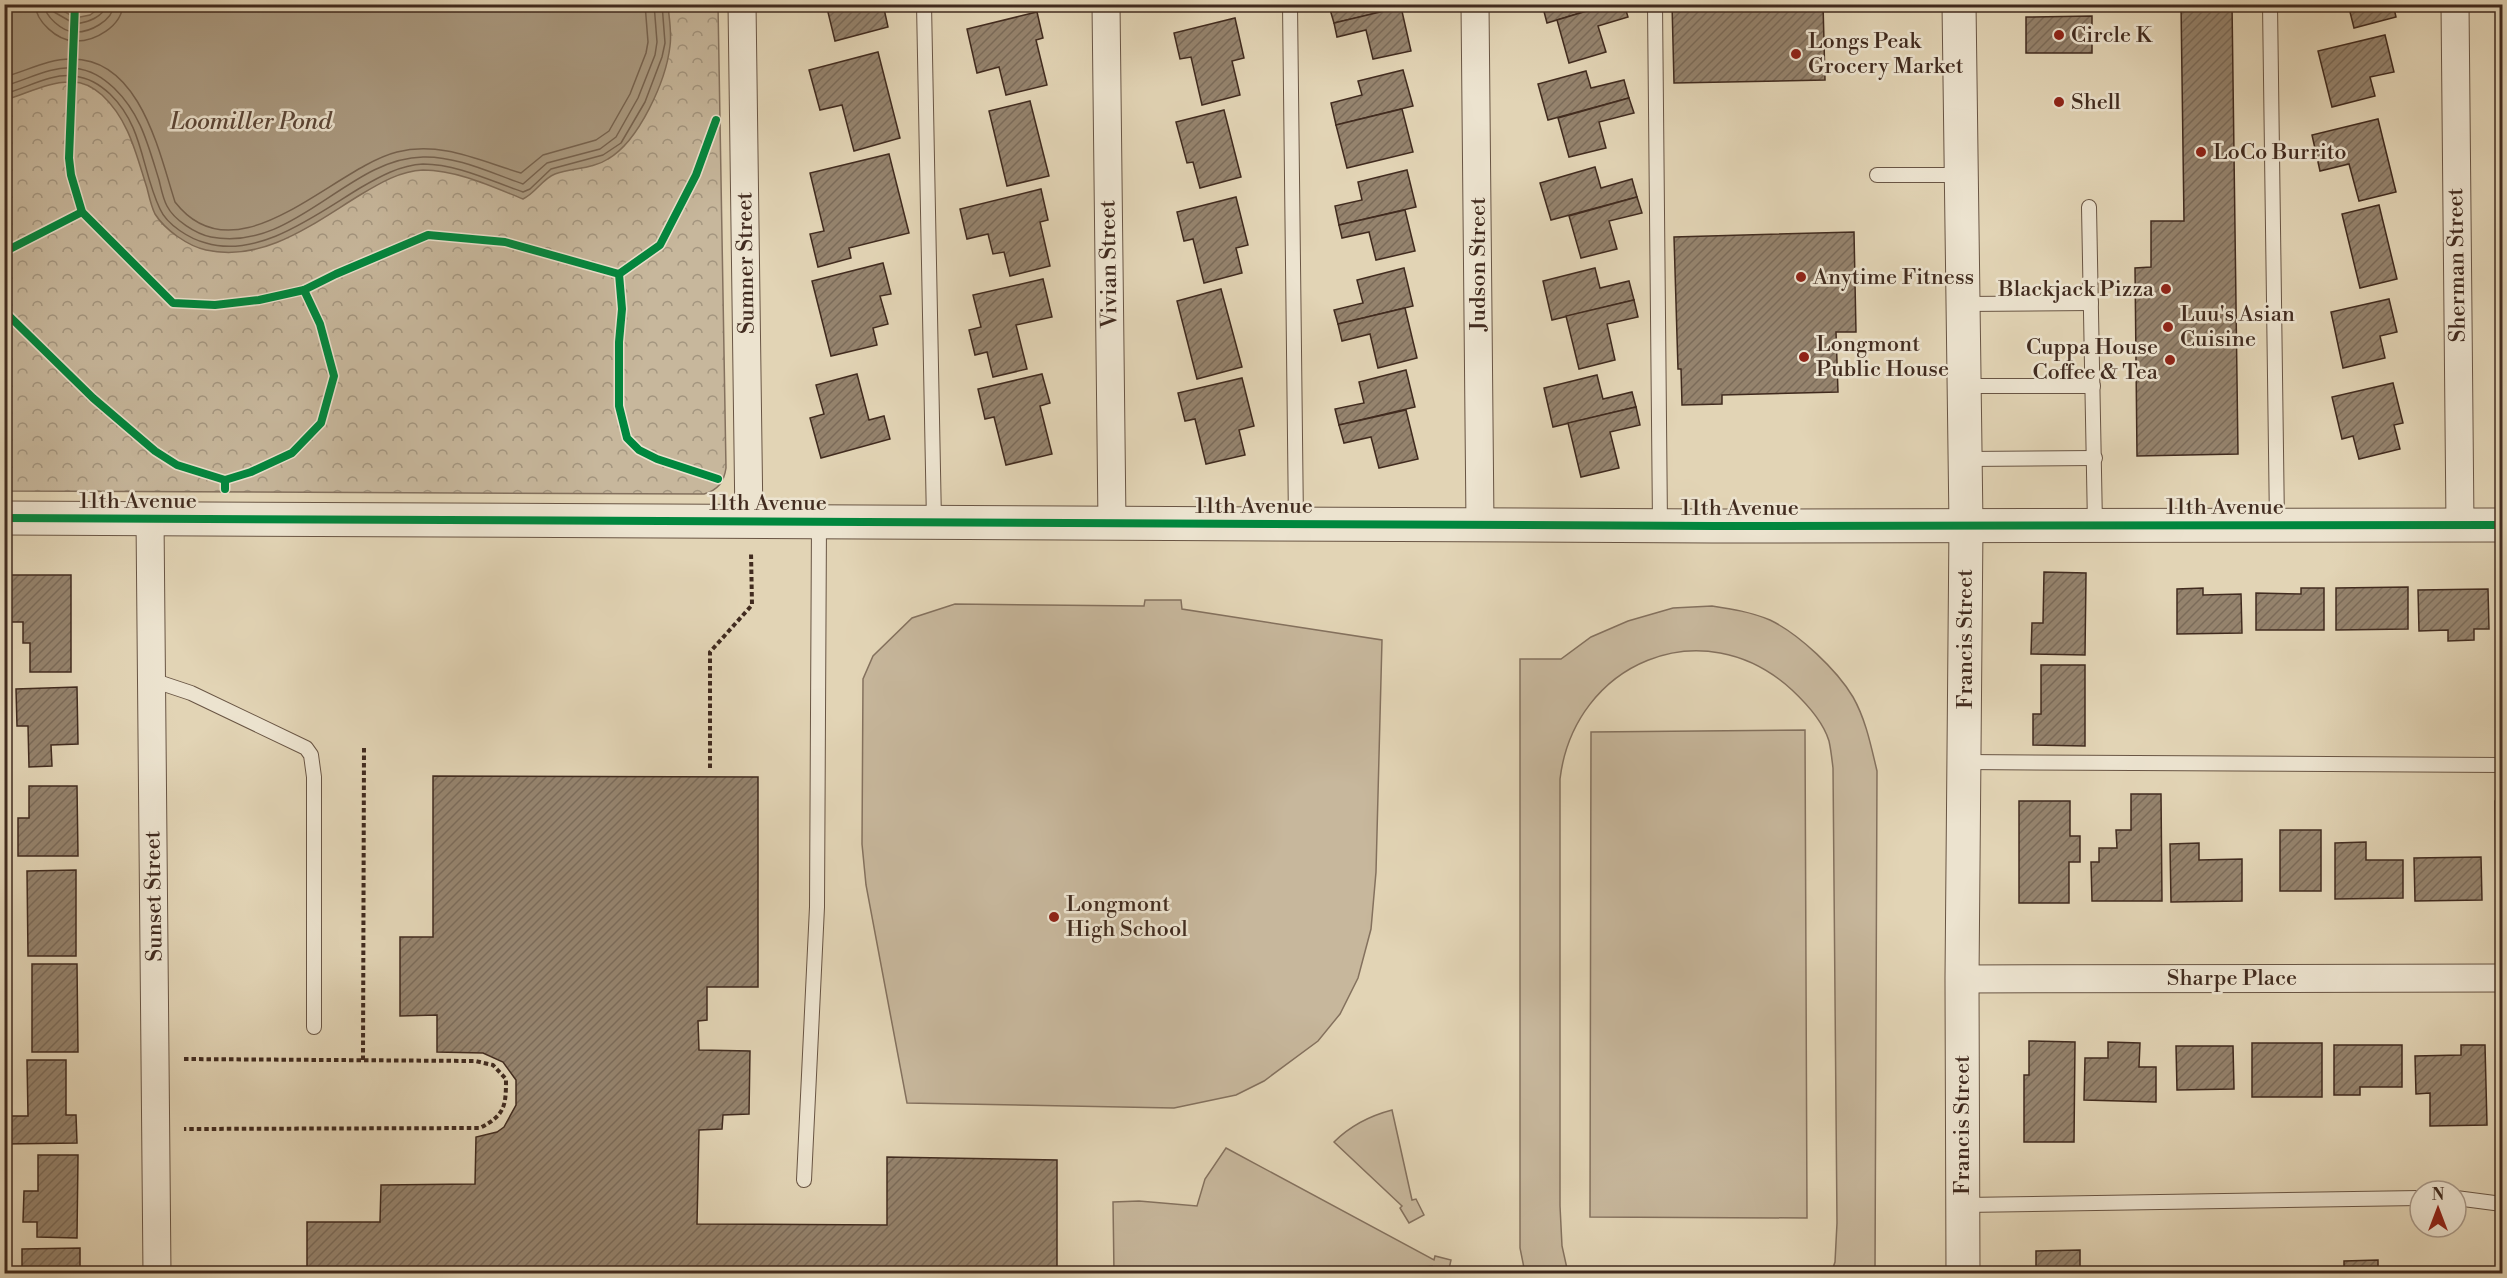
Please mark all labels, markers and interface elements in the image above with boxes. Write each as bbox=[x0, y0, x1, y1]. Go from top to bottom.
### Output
place label: Circle K bbox=[2071, 22, 2154, 49]
place label: Longs Peak Grocery Market bbox=[1808, 28, 1964, 80]
marker: Circle K bbox=[2052, 28, 2066, 42]
marker: Longs Peak Grocery Market bbox=[1789, 47, 1803, 61]
place label: Shell bbox=[2071, 89, 2121, 116]
marker: Shell bbox=[2052, 95, 2066, 109]
water label: Loomiller Pond bbox=[169, 107, 333, 137]
place label: LoCo Burrito bbox=[2213, 139, 2347, 166]
marker: LoCo Burrito bbox=[2194, 145, 2208, 159]
street label: Sherman Street bbox=[2442, 187, 2472, 343]
street label: Sumner Street bbox=[731, 191, 761, 334]
street label: Judson Street bbox=[1465, 197, 1492, 332]
street label: Vivian Street bbox=[1094, 199, 1124, 329]
place label: Anytime Fitness bbox=[1812, 264, 1974, 291]
marker: Anytime Fitness bbox=[1794, 270, 1808, 284]
place label: Blackjack Pizza bbox=[1997, 276, 2155, 303]
marker: Blackjack Pizza bbox=[2159, 282, 2173, 296]
place label: Luu's Asian Cuisine bbox=[2180, 301, 2295, 353]
marker: Luu's Asian Cuisine bbox=[2161, 320, 2175, 334]
place label: Longmont Public House bbox=[1816, 331, 1949, 383]
place label: Cuppa House Coffee & Tea bbox=[2026, 334, 2159, 386]
marker: Longmont Public House bbox=[1797, 350, 1811, 364]
marker: Cuppa House Coffee & Tea bbox=[2163, 353, 2177, 367]
street label: 11th Avenue bbox=[79, 488, 197, 515]
street label: 11th Avenue bbox=[709, 490, 827, 517]
street label: 11th Avenue bbox=[1195, 493, 1313, 520]
street label: 11th Avenue bbox=[2166, 494, 2284, 521]
street label: 11th Avenue bbox=[1681, 495, 1799, 522]
street label: Francis Street bbox=[1952, 569, 1979, 709]
street label: Sunset Street bbox=[139, 830, 169, 962]
place label: Longmont High School bbox=[1066, 891, 1188, 943]
marker: Longmont High School bbox=[1047, 910, 1061, 924]
street label: Sharpe Place bbox=[2167, 965, 2297, 992]
street label: Francis Street bbox=[1949, 1055, 1976, 1195]
north arrow bbox=[2408, 1179, 2468, 1239]
text: N bbox=[2432, 1185, 2445, 1205]

